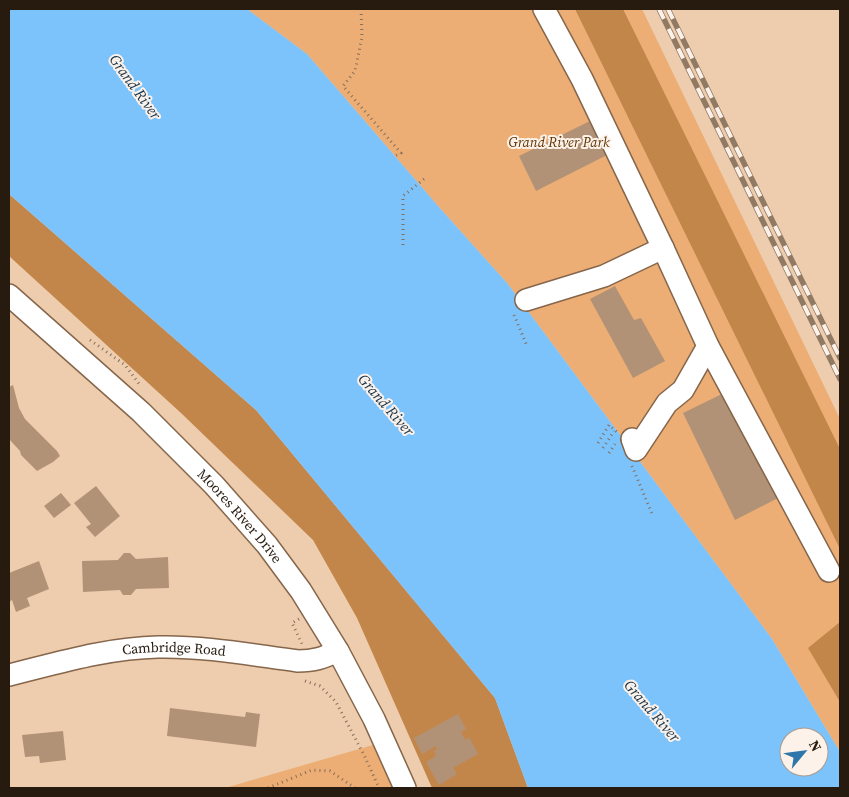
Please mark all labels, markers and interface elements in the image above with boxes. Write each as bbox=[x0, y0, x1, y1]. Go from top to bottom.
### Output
water label: Grand River bbox=[105, 50, 167, 124]
park label: Grand River Park bbox=[508, 132, 610, 152]
water label: Grand River bbox=[354, 369, 420, 441]
street label: Moores River Drive bbox=[193, 464, 287, 567]
street label: Cambridge Road bbox=[121, 637, 227, 661]
water label: Grand River bbox=[620, 675, 686, 747]
north arrow bbox=[779, 727, 829, 777]
text: N bbox=[804, 736, 827, 755]

